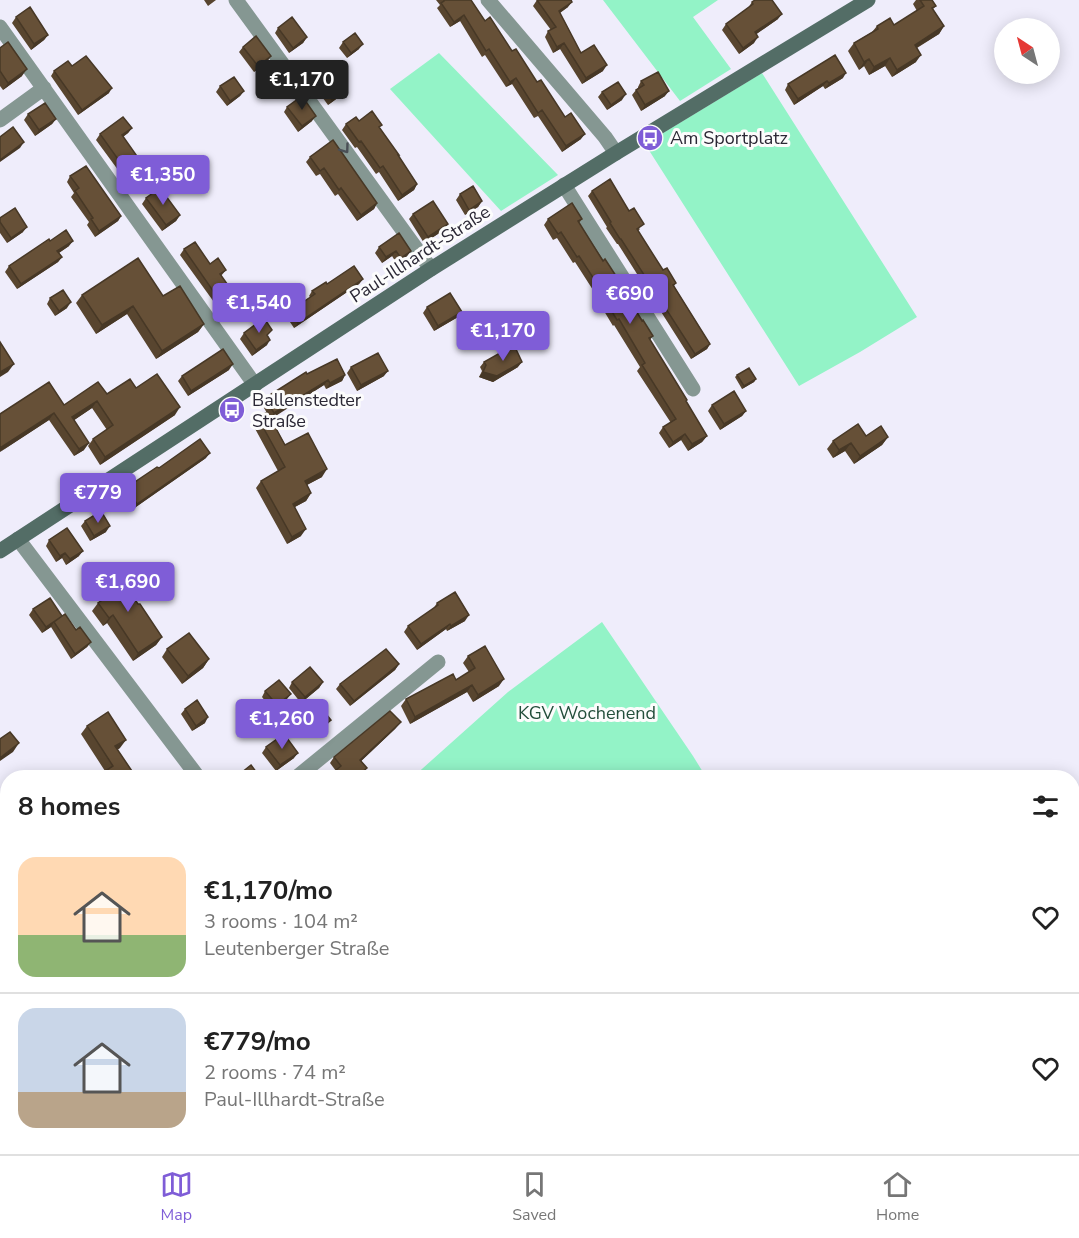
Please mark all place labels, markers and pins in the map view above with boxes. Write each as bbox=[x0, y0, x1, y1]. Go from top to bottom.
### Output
pin: €1,170 bbox=[253, 60, 351, 111]
bus stop icon: Am Sportplatz bbox=[635, 123, 665, 153]
place label: Am Sportplatz bbox=[670, 126, 788, 150]
pin: €1,350 bbox=[114, 155, 212, 206]
pin: €690 bbox=[594, 274, 666, 325]
pin: €1,540 bbox=[210, 283, 308, 334]
pin: €1,170 bbox=[454, 311, 552, 362]
place label: Ballenstedter Straße bbox=[252, 388, 362, 433]
bus stop icon: Ballenstedter Straße bbox=[217, 395, 247, 425]
pin: €779 bbox=[62, 473, 134, 524]
pin: €1,690 bbox=[79, 562, 177, 613]
pin: €1,260 bbox=[233, 699, 331, 750]

